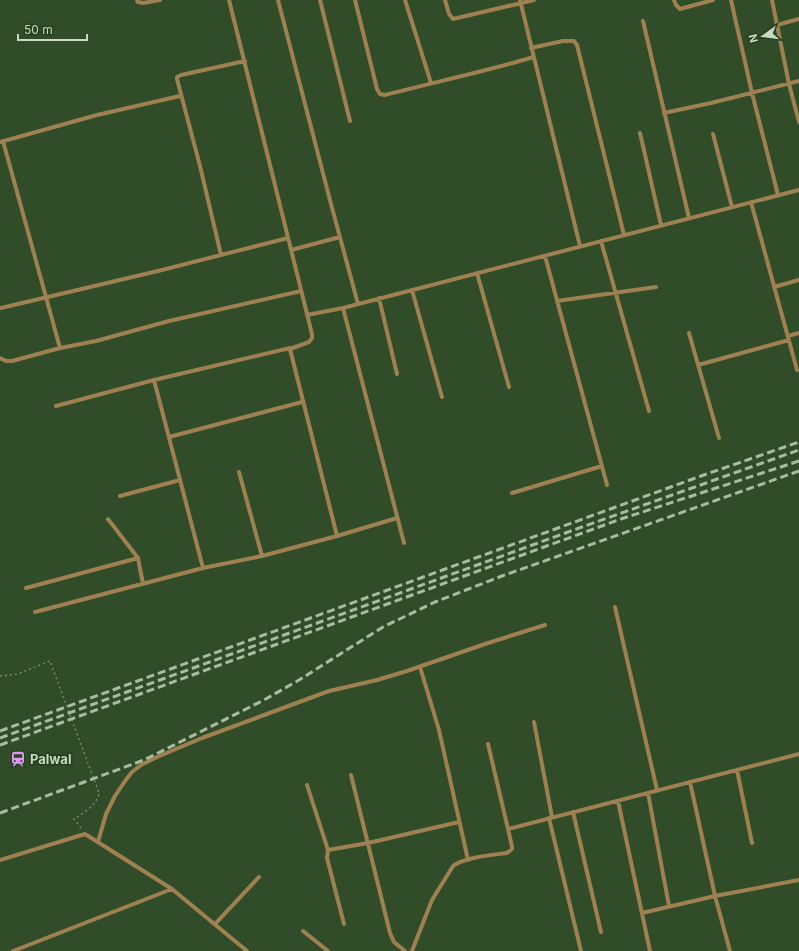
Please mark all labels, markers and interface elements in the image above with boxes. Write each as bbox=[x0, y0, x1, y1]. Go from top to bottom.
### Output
scale bar bbox=[18, 16, 87, 42]
north arrow bbox=[743, 16, 783, 56]
text: 50 m bbox=[24, 22, 53, 37]
text: N bbox=[745, 33, 761, 44]
station icon: Palwal bbox=[9, 750, 27, 768]
place label: Palwal bbox=[30, 751, 71, 767]

